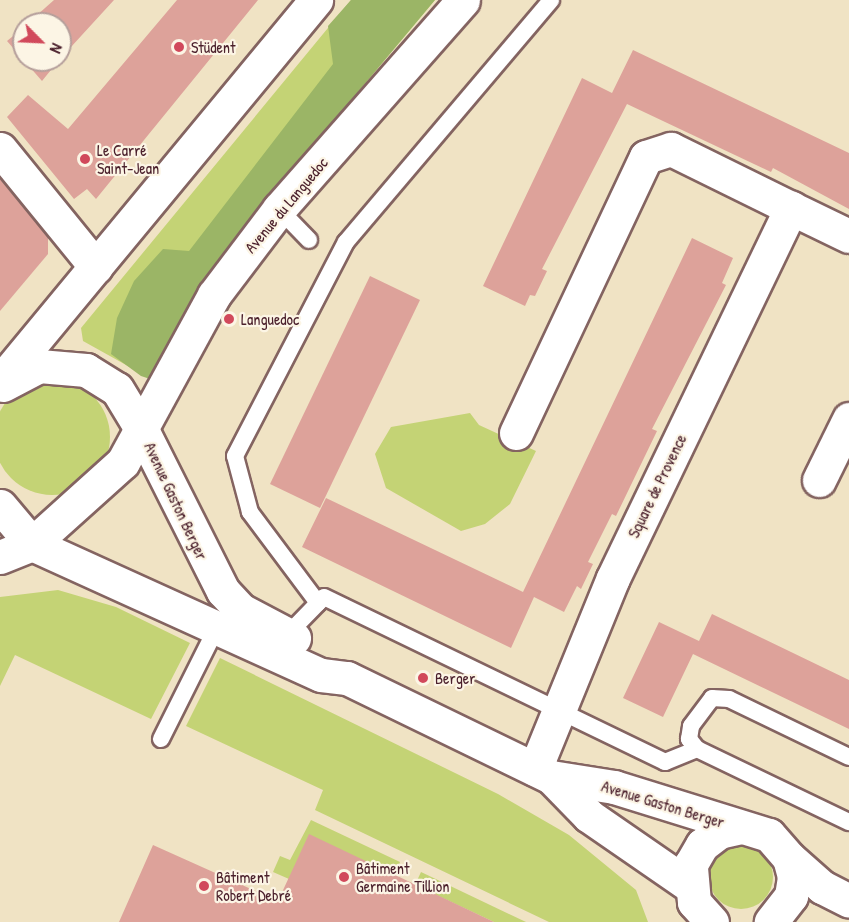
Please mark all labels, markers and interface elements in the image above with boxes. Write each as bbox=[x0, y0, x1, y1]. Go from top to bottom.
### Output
north arrow bbox=[12, 12, 72, 72]
place label: Stüdent bbox=[191, 37, 236, 57]
text: N bbox=[45, 40, 68, 57]
marker: Stüdent bbox=[172, 40, 186, 54]
place label: Le Carré Saint-Jean bbox=[97, 140, 159, 178]
marker: Le Carré Saint-Jean bbox=[78, 152, 92, 166]
street label: Avenue du Languedoc bbox=[240, 153, 332, 257]
place label: Languedoc bbox=[241, 309, 299, 329]
marker: Languedoc bbox=[222, 312, 236, 326]
street label: Square de Provence bbox=[624, 431, 690, 541]
street label: Avenue Gaston Berger bbox=[140, 439, 212, 563]
place label: Berger bbox=[435, 668, 475, 688]
marker: Berger bbox=[416, 671, 430, 685]
street label: Avenue Gaston Berger bbox=[599, 776, 727, 832]
place label: Bâtiment Germaine Tillion bbox=[356, 858, 449, 896]
place label: Bâtiment Robert Debré bbox=[216, 867, 291, 905]
marker: Bâtiment Germaine Tillion bbox=[337, 870, 351, 884]
marker: Bâtiment Robert Debré bbox=[197, 879, 211, 893]

